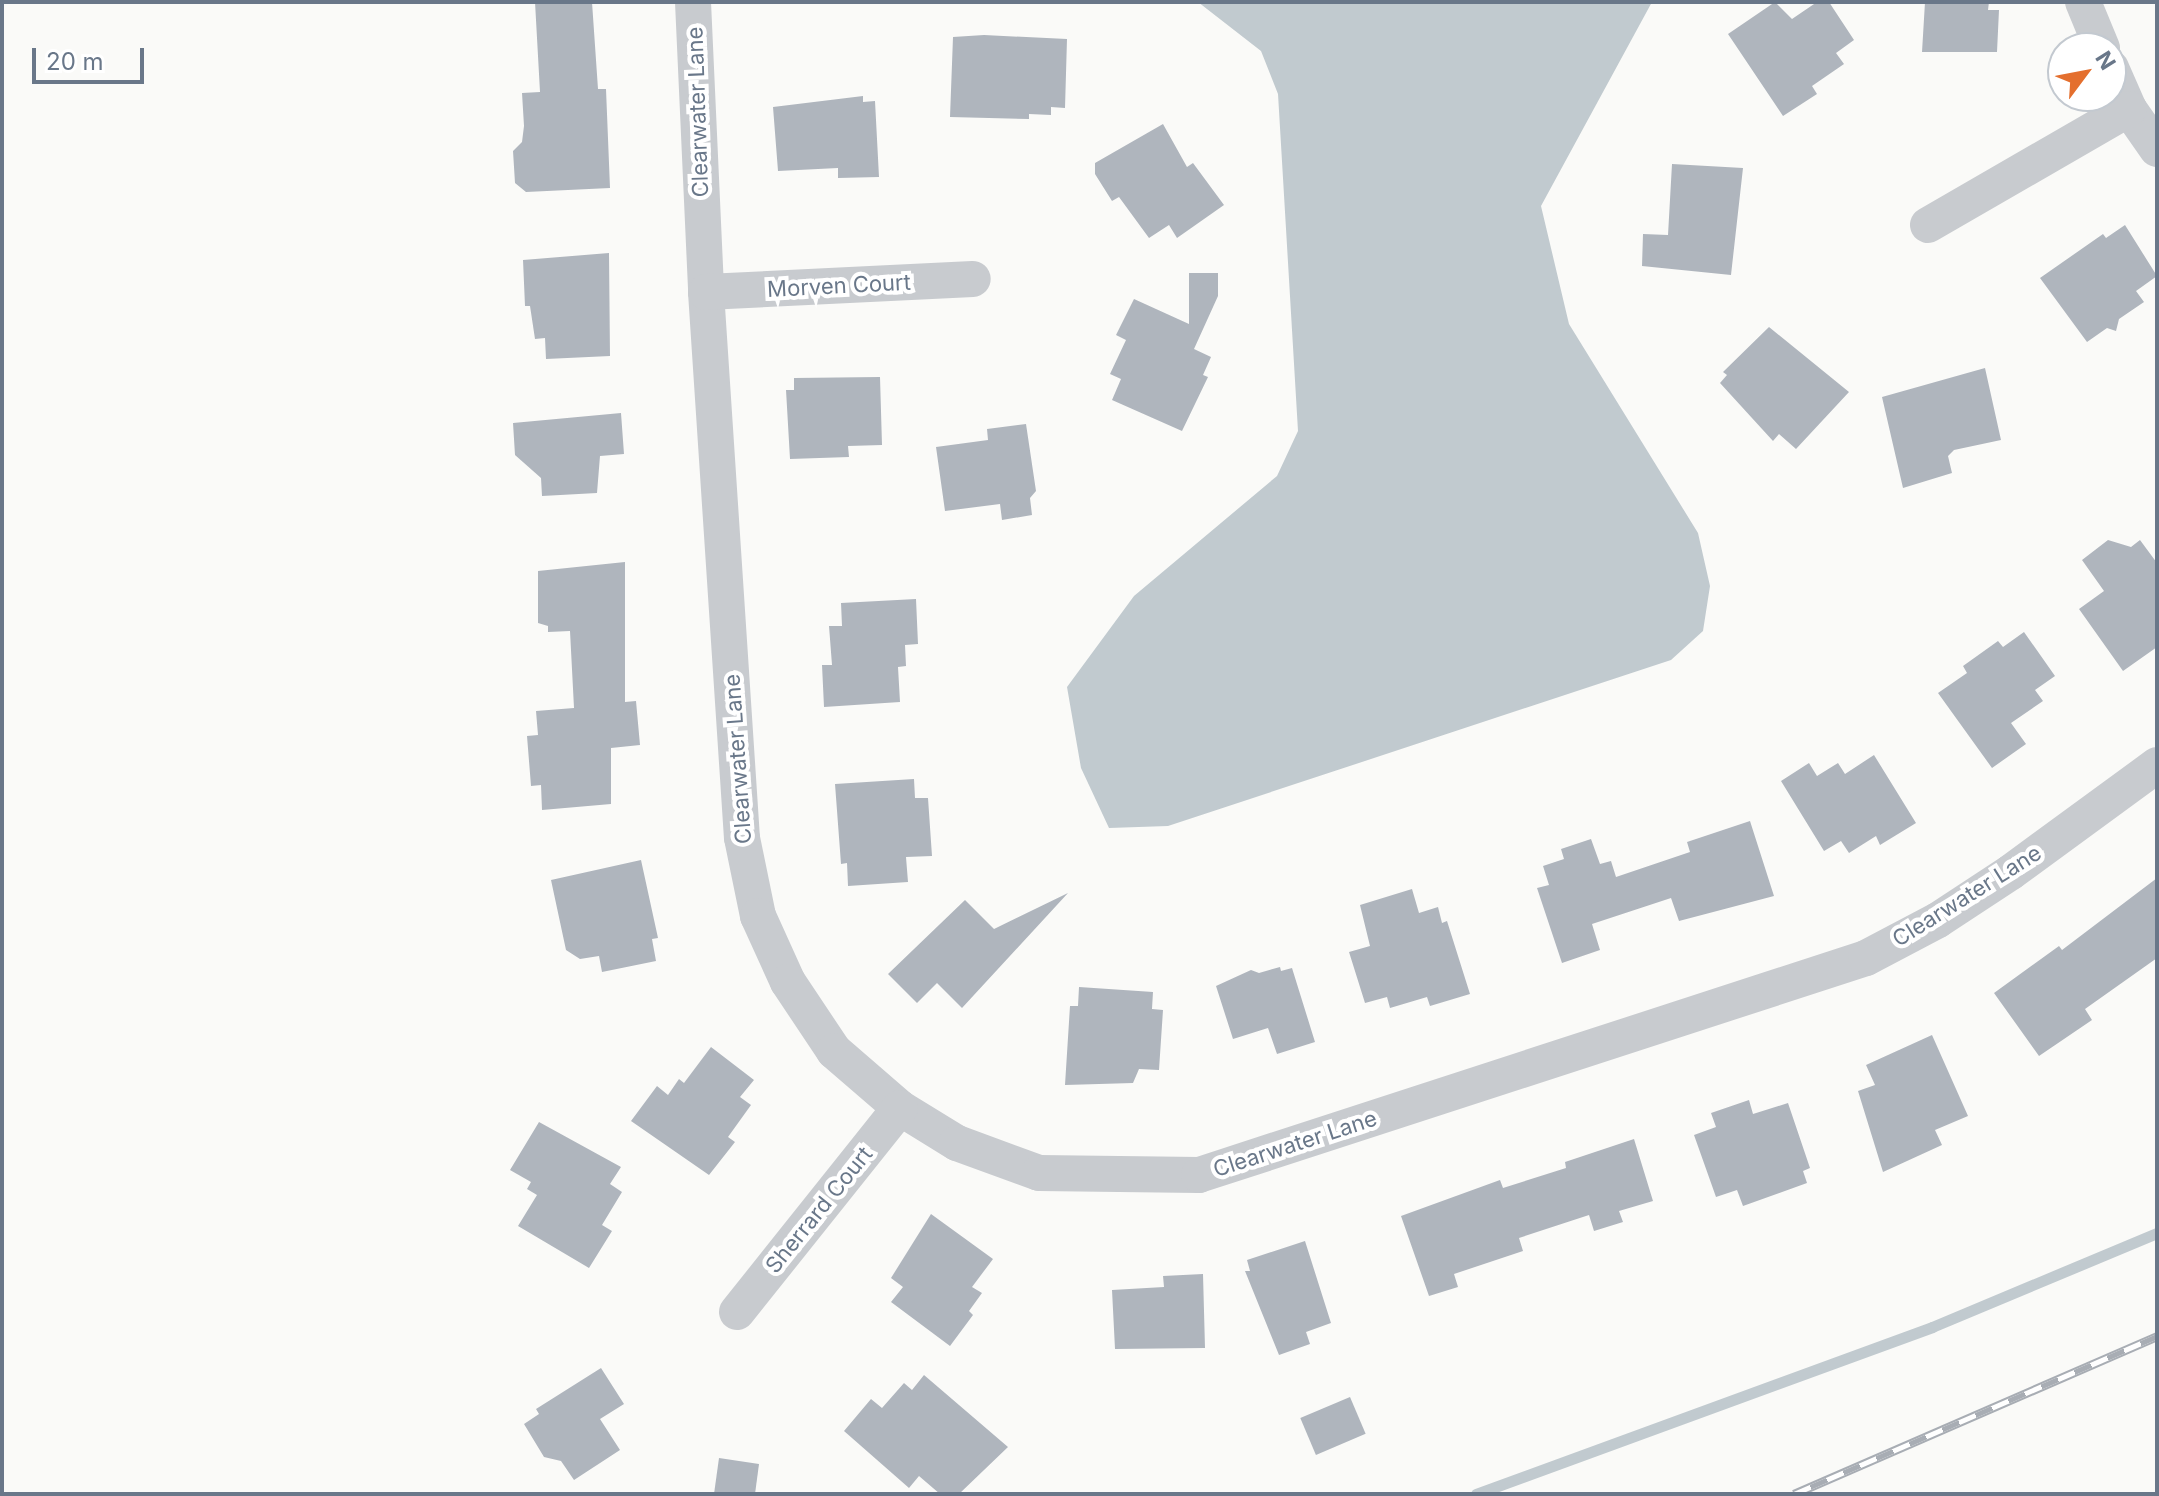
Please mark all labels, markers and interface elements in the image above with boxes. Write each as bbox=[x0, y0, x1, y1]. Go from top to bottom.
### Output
street label: Clearwater Lane bbox=[682, 26, 714, 198]
scale bar bbox=[36, 32, 148, 82]
north arrow bbox=[2047, 32, 2127, 112]
text: N bbox=[2090, 46, 2121, 74]
text: 20 m bbox=[46, 47, 104, 76]
street label: Morven Court bbox=[767, 269, 911, 303]
street label: Clearwater Lane bbox=[719, 673, 757, 845]
street label: Clearwater Lane bbox=[1888, 840, 2046, 952]
street label: Clearwater Lane bbox=[1210, 1105, 1380, 1183]
street label: Sherrard Court bbox=[760, 1142, 878, 1278]

